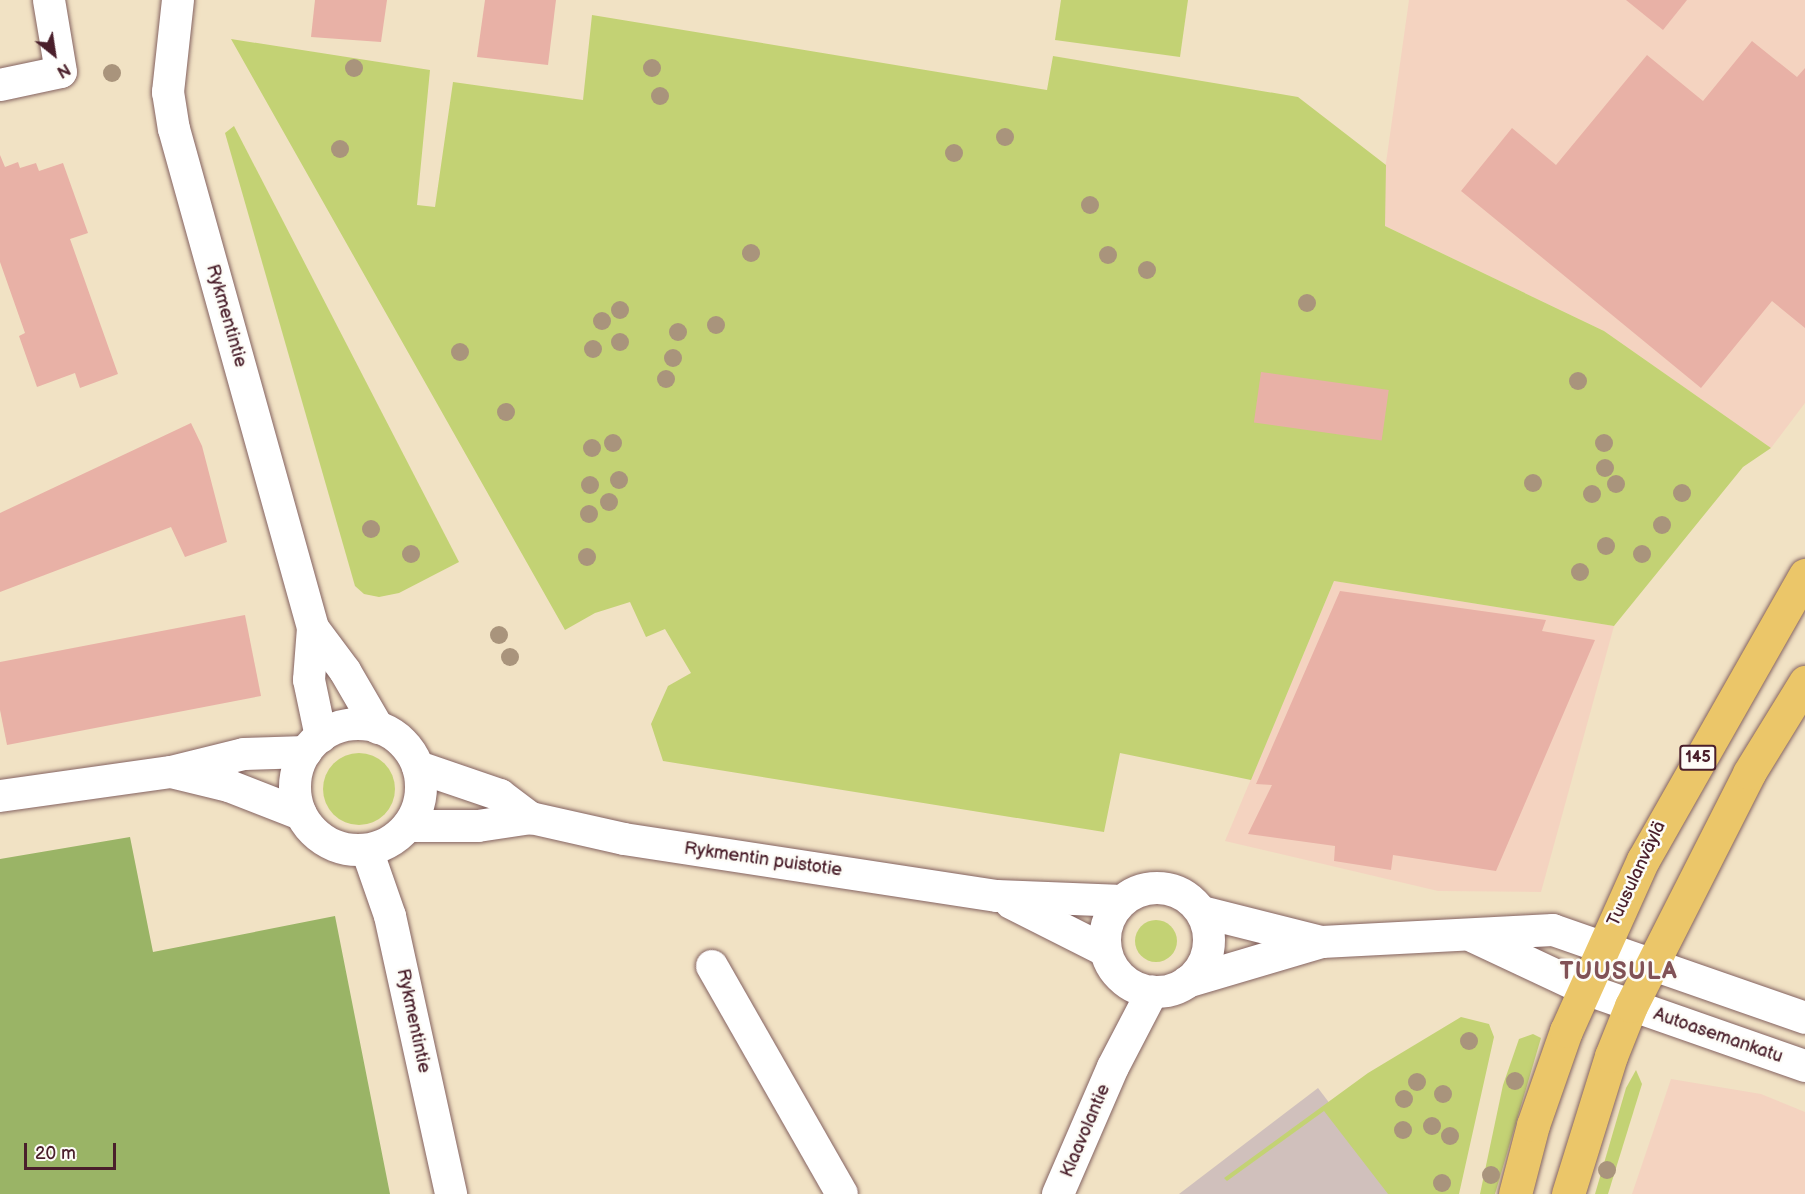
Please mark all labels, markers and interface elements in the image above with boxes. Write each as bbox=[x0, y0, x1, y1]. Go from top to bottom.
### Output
north arrow bbox=[24, 24, 84, 84]
text: N bbox=[53, 59, 73, 81]
street label: Rykmentintie bbox=[201, 262, 251, 370]
road number: 145 bbox=[1678, 745, 1718, 771]
street label: Tuusulanväylä bbox=[1603, 818, 1671, 930]
street label: Rykmentin puistotie bbox=[683, 838, 843, 882]
district label: TUUSULA bbox=[1560, 958, 1678, 986]
street label: Rykmentintie bbox=[391, 967, 435, 1075]
street label: Autoasemankatu bbox=[1651, 1004, 1785, 1068]
street label: Klaavolantie bbox=[1057, 1081, 1115, 1181]
scale bar bbox=[27, 1131, 118, 1169]
text: 20 m bbox=[35, 1143, 76, 1164]

